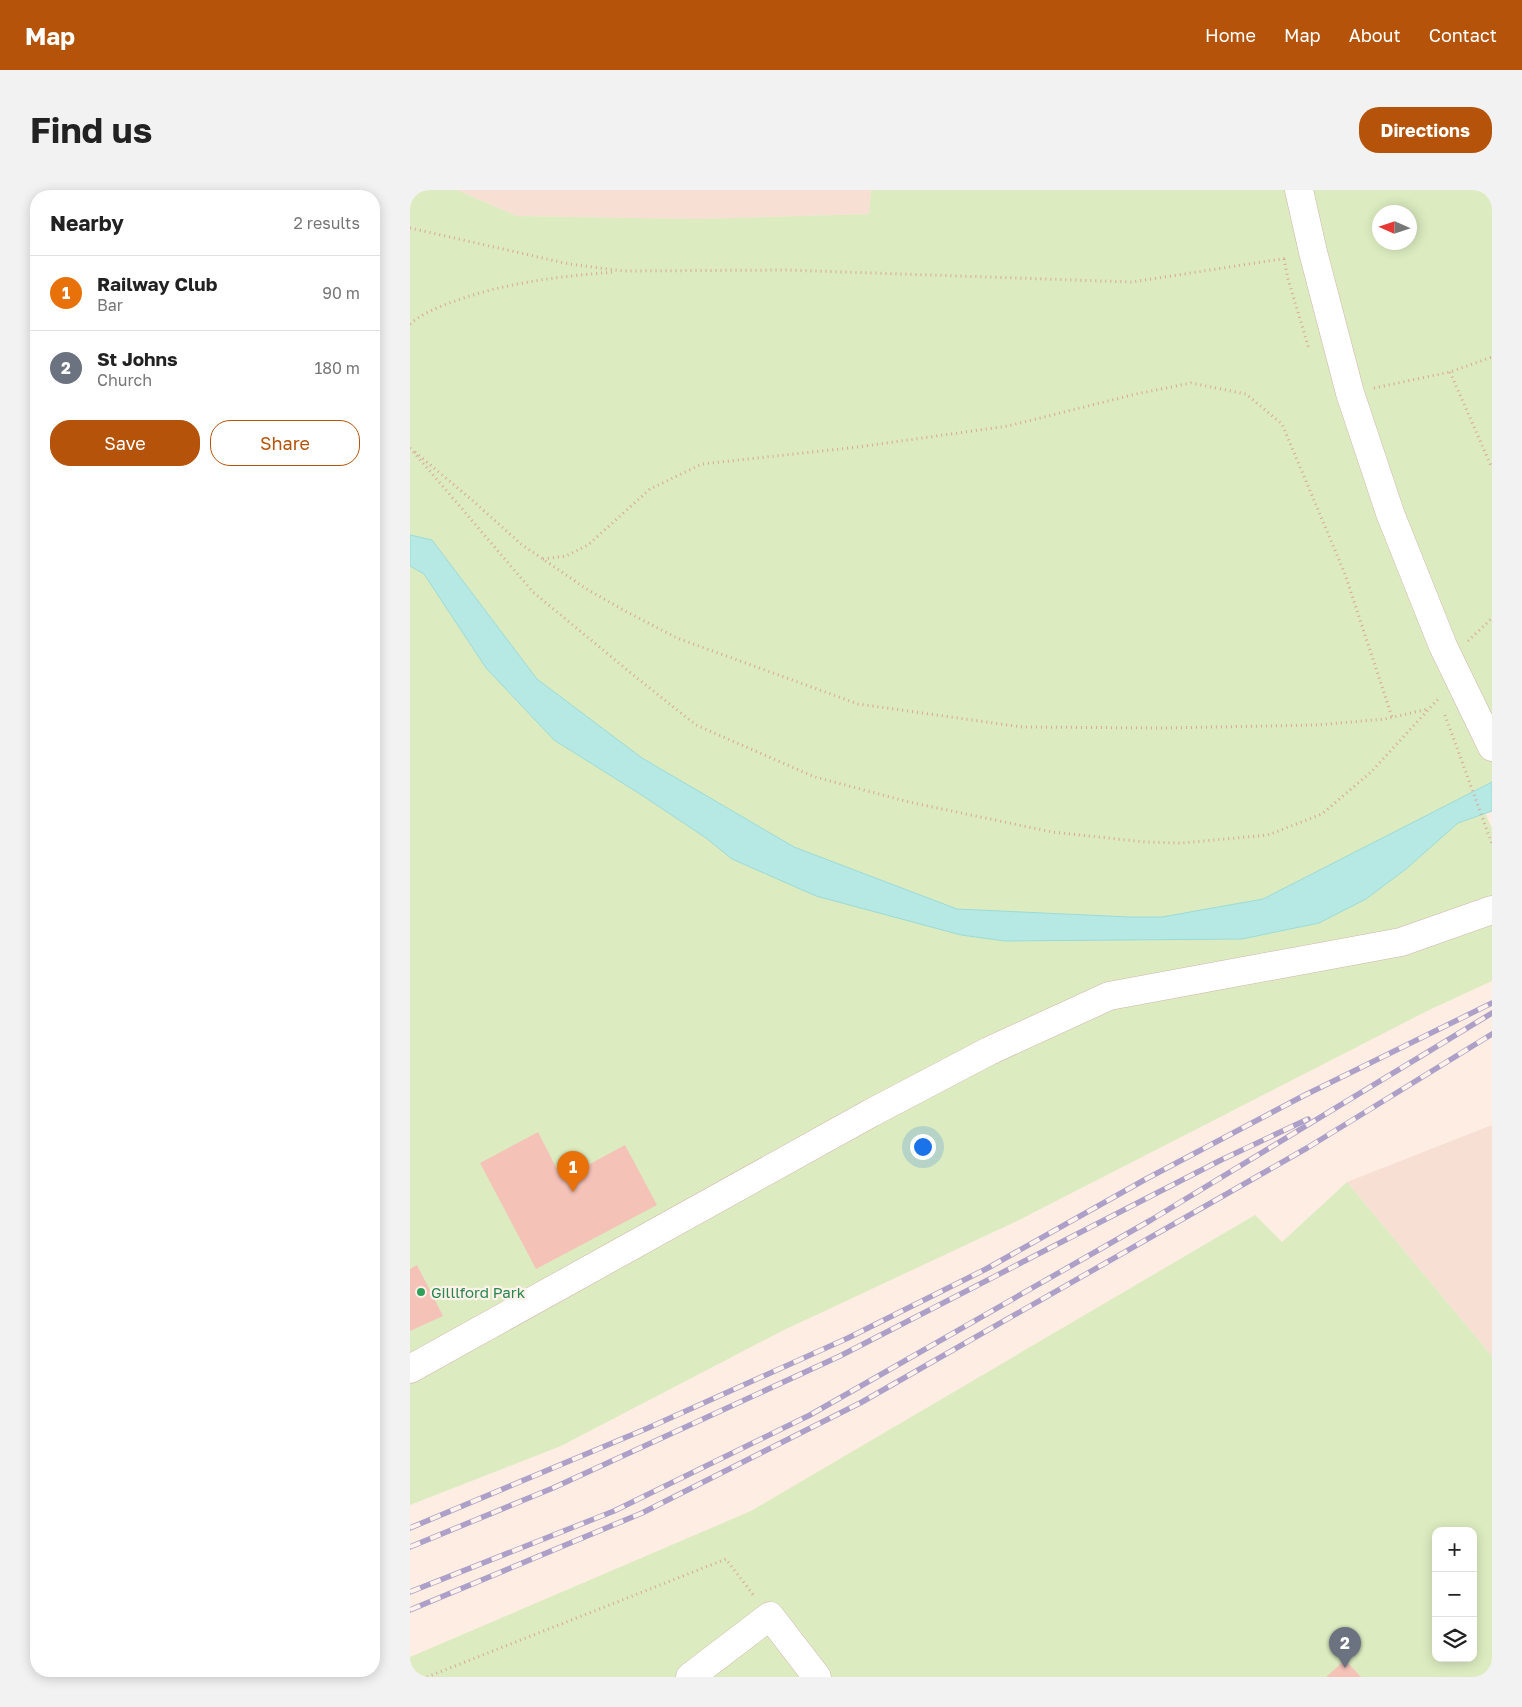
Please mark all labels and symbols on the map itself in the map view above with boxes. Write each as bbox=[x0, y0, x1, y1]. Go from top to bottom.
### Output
north arrow bbox=[1372, 205, 1417, 250]
your location bbox=[910, 1134, 936, 1160]
pin: 1 bbox=[557, 1151, 589, 1192]
place label: Gilllford Park bbox=[431, 1283, 526, 1301]
marker: Gilllford Park bbox=[415, 1286, 427, 1298]
pin: 2 bbox=[1329, 1627, 1361, 1668]

